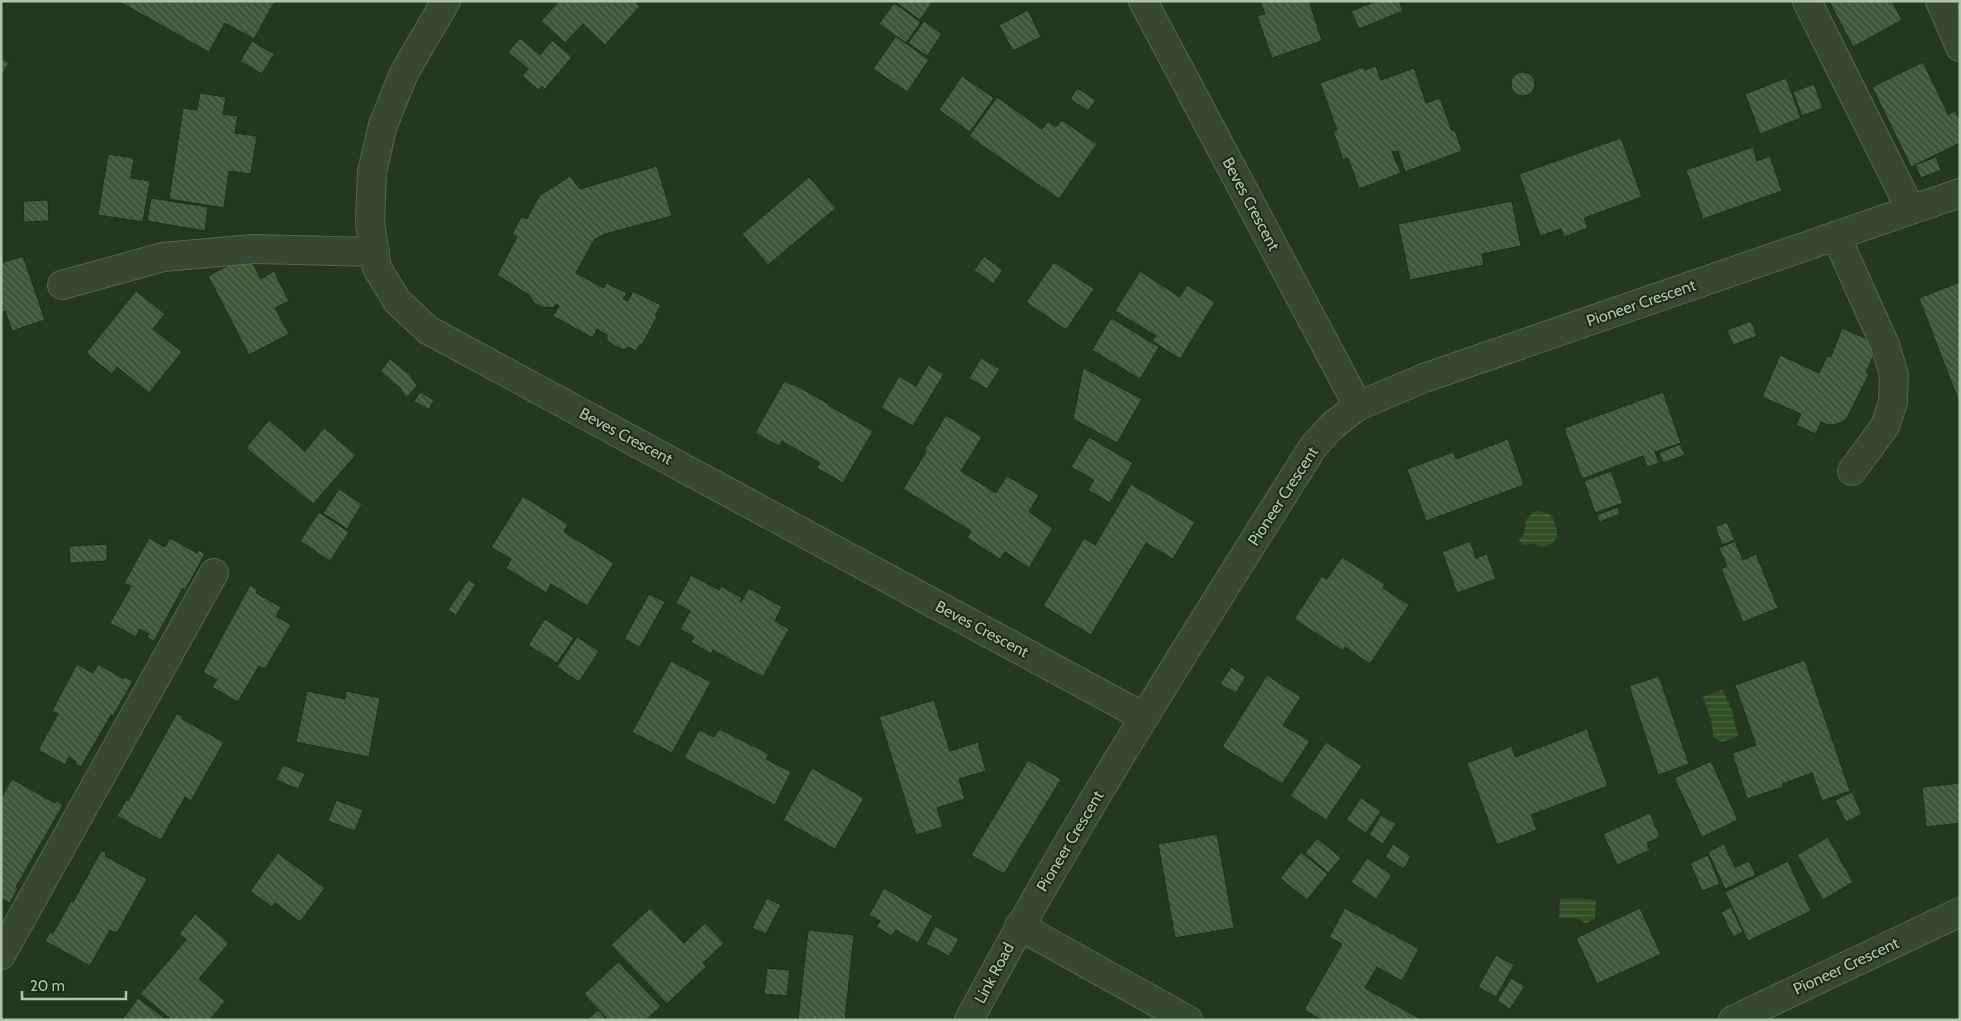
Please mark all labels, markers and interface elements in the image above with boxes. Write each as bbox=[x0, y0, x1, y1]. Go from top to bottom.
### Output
street label: Beves Crescent bbox=[1218, 154, 1284, 254]
street label: Pioneer Crescent bbox=[1584, 275, 1699, 331]
street label: Beves Crescent bbox=[576, 403, 676, 469]
street label: Pioneer Crescent bbox=[1244, 442, 1322, 549]
street label: Beves Crescent bbox=[932, 596, 1032, 662]
street label: Pioneer Crescent bbox=[1032, 787, 1108, 895]
street label: Pioneer Crescent bbox=[1790, 933, 1902, 999]
street label: Link Road bbox=[970, 939, 1018, 1007]
scale bar bbox=[22, 968, 126, 1000]
text: 20 m bbox=[30, 977, 65, 995]

